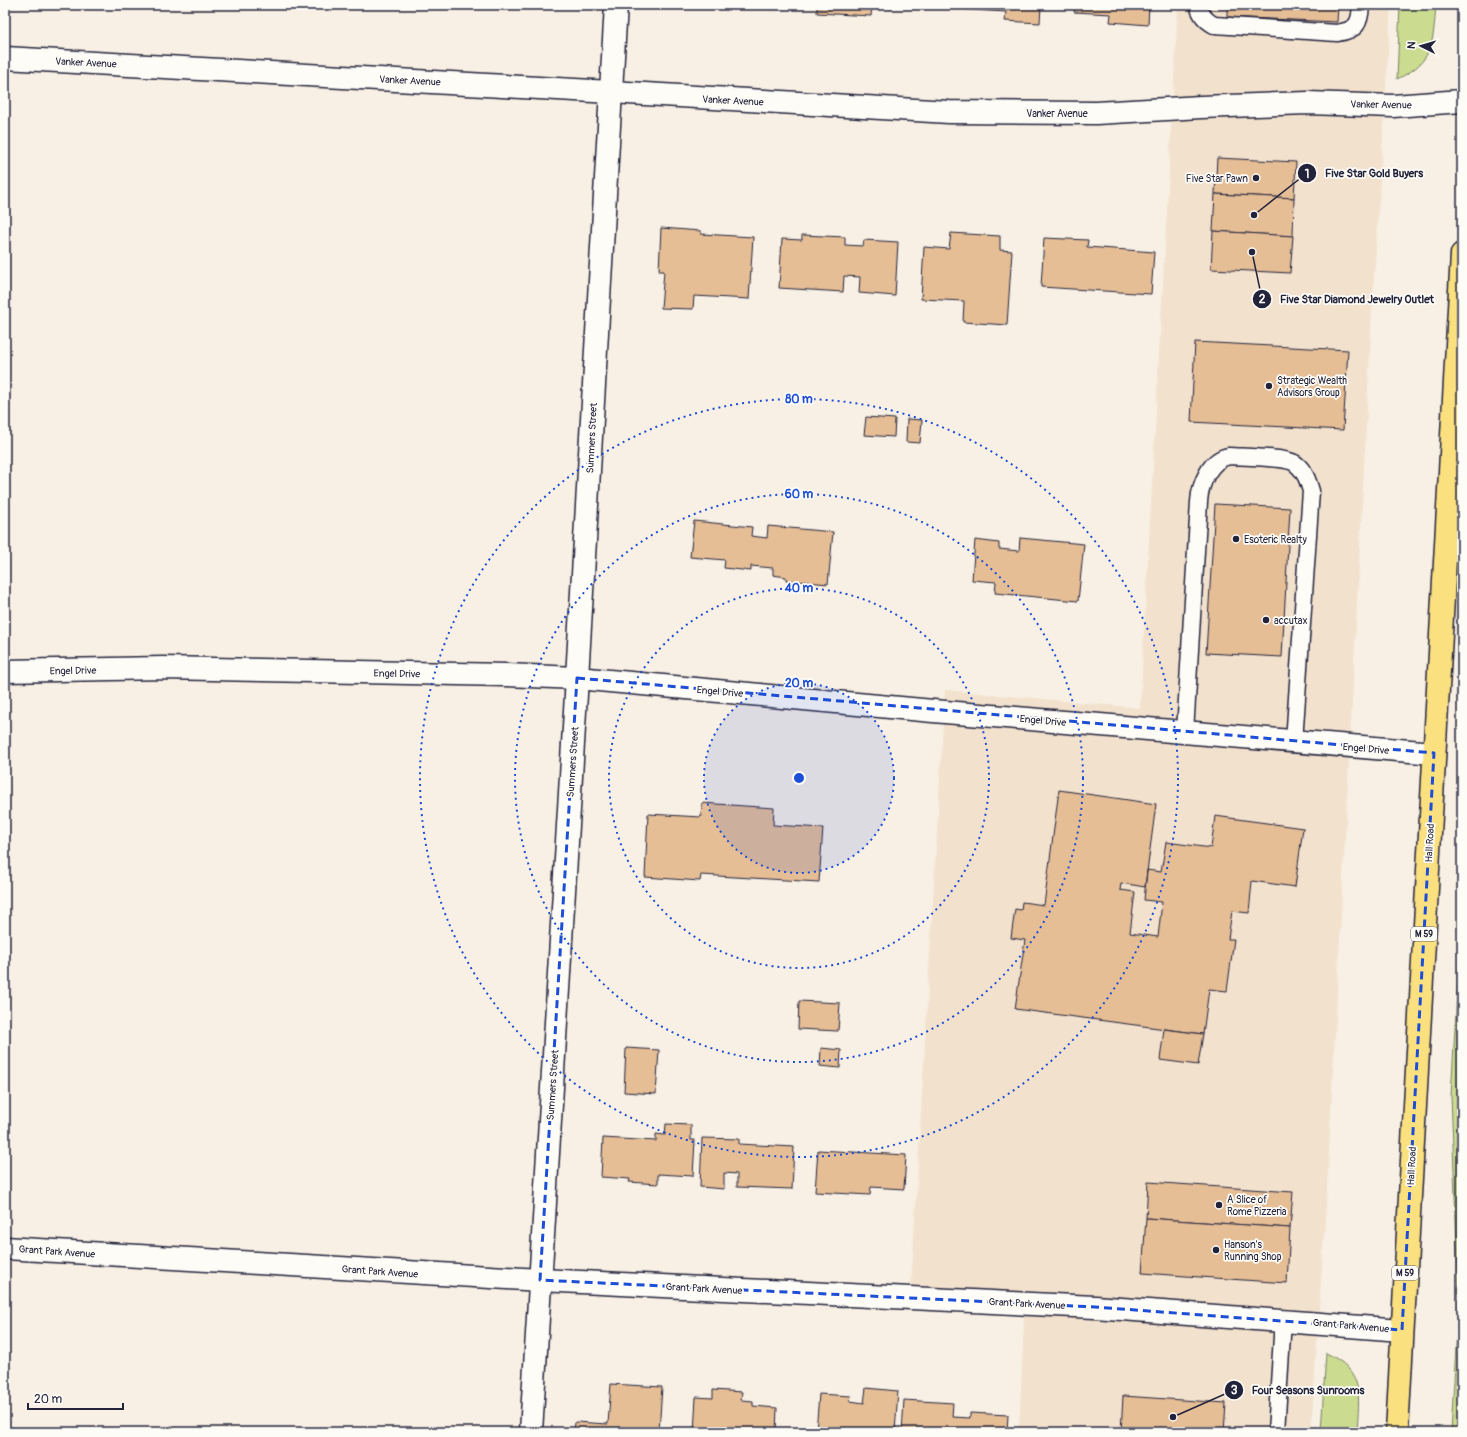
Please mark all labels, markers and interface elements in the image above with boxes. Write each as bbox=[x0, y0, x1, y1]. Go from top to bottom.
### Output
north arrow bbox=[1401, 26, 1441, 66]
text: N bbox=[1405, 40, 1418, 49]
street label: Vanker Avenue bbox=[55, 55, 117, 71]
street label: Vanker Avenue bbox=[379, 73, 441, 89]
street label: Vanker Avenue bbox=[702, 93, 764, 109]
street label: Vanker Avenue bbox=[1350, 98, 1412, 112]
street label: Vanker Avenue bbox=[1026, 108, 1088, 120]
callout: Five Star Gold Buyers bbox=[1297, 162, 1431, 185]
text: 1 bbox=[1305, 167, 1309, 182]
text: Five Star Gold Buyers bbox=[1325, 167, 1423, 180]
place label: Five Star Pawn bbox=[1186, 173, 1248, 185]
marker: Five Star Pawn bbox=[1251, 173, 1261, 183]
callout: Five Star Diamond Jewelry Outlet bbox=[1252, 287, 1442, 310]
text: 2 bbox=[1259, 292, 1266, 307]
text: Five Star Diamond Jewelry Outlet bbox=[1280, 293, 1435, 306]
place label: Strategic Wealth Advisors Group bbox=[1277, 375, 1347, 399]
marker: Strategic Wealth Advisors Group bbox=[1264, 381, 1274, 391]
text: 80 m bbox=[785, 392, 813, 407]
street label: Summers Street bbox=[584, 402, 600, 474]
text: 60 m bbox=[785, 487, 814, 502]
marker: Esoteric Realty bbox=[1231, 534, 1241, 544]
place label: Esoteric Realty bbox=[1244, 534, 1307, 546]
text: 40 m bbox=[784, 581, 814, 596]
marker: accutax bbox=[1261, 615, 1271, 625]
place label: accutax bbox=[1274, 615, 1308, 627]
street label: Engel Drive bbox=[50, 665, 97, 677]
street label: Engel Drive bbox=[374, 668, 421, 680]
text: 20 m bbox=[785, 676, 813, 691]
street label: Engel Drive bbox=[696, 684, 744, 700]
street label: Engel Drive bbox=[1019, 713, 1067, 729]
street label: Summers Street bbox=[565, 725, 582, 798]
street label: Engel Drive bbox=[1342, 741, 1390, 757]
centre of rings bbox=[792, 771, 806, 785]
street label: Hall Road bbox=[1423, 823, 1437, 863]
road number: M 59 bbox=[1411, 927, 1437, 941]
street label: Summers Street bbox=[545, 1048, 562, 1121]
street label: Hall Road bbox=[1405, 1146, 1419, 1186]
place label: A Slice of Rome Pizzeria bbox=[1227, 1194, 1287, 1218]
marker: A Slice of Rome Pizzeria bbox=[1214, 1200, 1224, 1210]
place label: Hanson's Running Shop bbox=[1224, 1239, 1282, 1263]
street label: Grant Park Avenue bbox=[18, 1243, 96, 1261]
marker: Hanson's Running Shop bbox=[1211, 1245, 1221, 1255]
street label: Grant Park Avenue bbox=[341, 1263, 419, 1281]
road number: M 59 bbox=[1392, 1266, 1418, 1280]
street label: Grant Park Avenue bbox=[665, 1281, 743, 1297]
street label: Grant Park Avenue bbox=[988, 1296, 1066, 1312]
street label: Grant Park Avenue bbox=[1312, 1317, 1390, 1335]
callout: Four Seasons Sunrooms bbox=[1224, 1378, 1372, 1401]
text: 3 bbox=[1231, 1383, 1238, 1398]
text: Four Seasons Sunrooms bbox=[1252, 1384, 1364, 1397]
scale bar bbox=[28, 1385, 123, 1411]
text: 20 m bbox=[34, 1392, 63, 1407]

